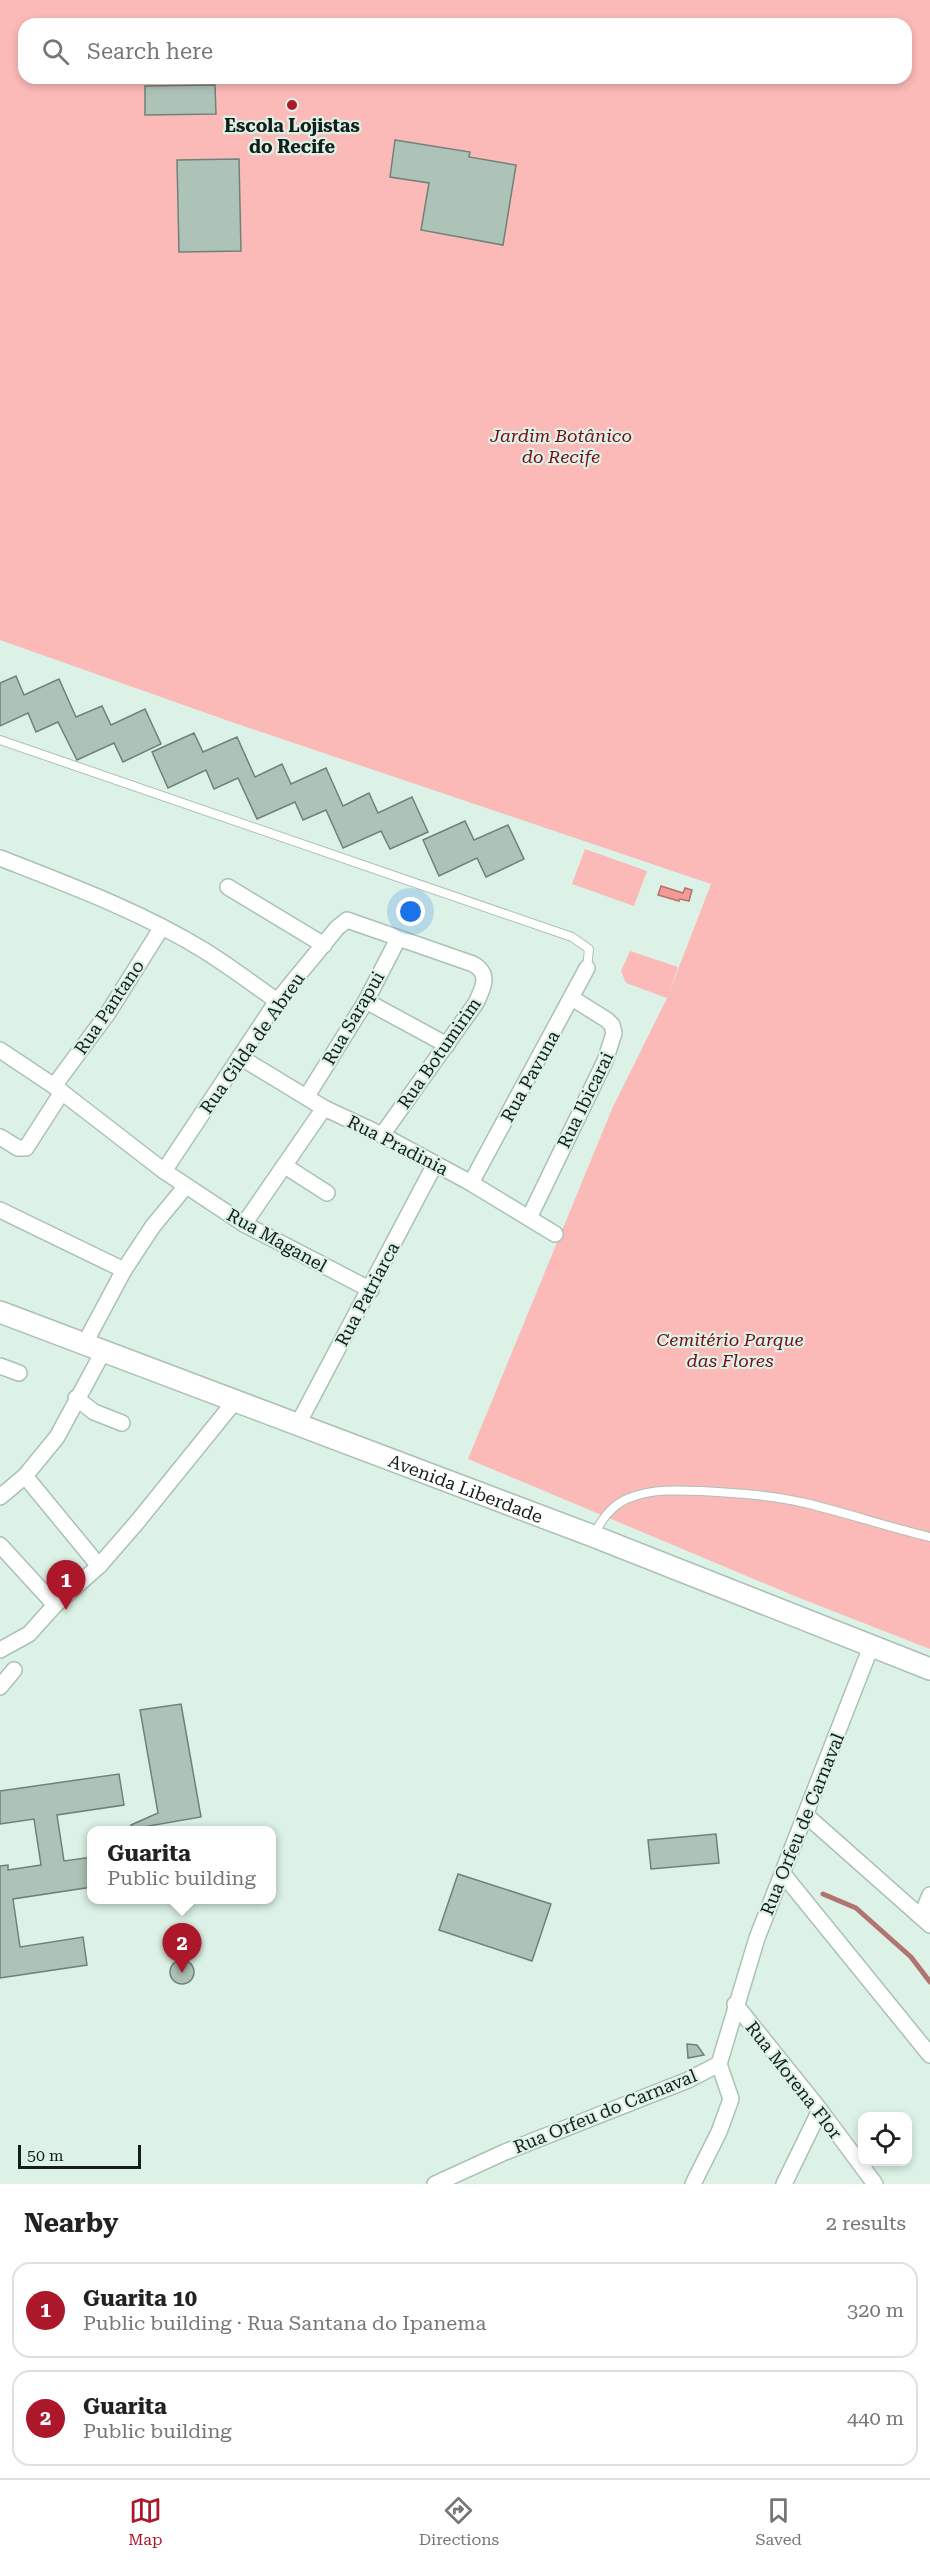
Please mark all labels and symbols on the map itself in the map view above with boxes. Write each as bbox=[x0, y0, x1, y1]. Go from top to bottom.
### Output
marker: Escola Lojistas do Recife bbox=[285, 98, 299, 112]
place label: Escola Lojistas do Recife bbox=[224, 115, 360, 157]
park label: Jardim Botânico do Recife bbox=[489, 425, 632, 467]
your location bbox=[396, 897, 425, 926]
street label: Rua Pantano bbox=[70, 956, 148, 1058]
street label: Rua Sarapui bbox=[318, 967, 388, 1068]
street label: Rua Gilda de Abreu bbox=[195, 968, 309, 1118]
street label: Rua Botumirim bbox=[393, 994, 485, 1112]
street label: Rua Pavuna bbox=[496, 1026, 564, 1125]
street label: Rua Ibicarai bbox=[553, 1048, 617, 1151]
street label: Rua Pradinia bbox=[344, 1111, 452, 1180]
street label: Rua Maganel bbox=[223, 1204, 331, 1276]
street label: Rua Patriarca bbox=[331, 1238, 403, 1350]
park label: Cemitério Parque das Flores bbox=[656, 1329, 804, 1371]
street label: Avenida Liberdade bbox=[386, 1449, 546, 1527]
pin: 1 bbox=[46, 1560, 86, 1610]
street label: Rua Orfeu de Carnaval bbox=[756, 1730, 848, 1918]
pin: 2 bbox=[162, 1924, 201, 1973]
street label: Rua Morena Flor bbox=[742, 2017, 846, 2143]
street label: Rua Orfeu do Carnaval bbox=[510, 2064, 700, 2157]
scale bar bbox=[18, 2142, 141, 2170]

